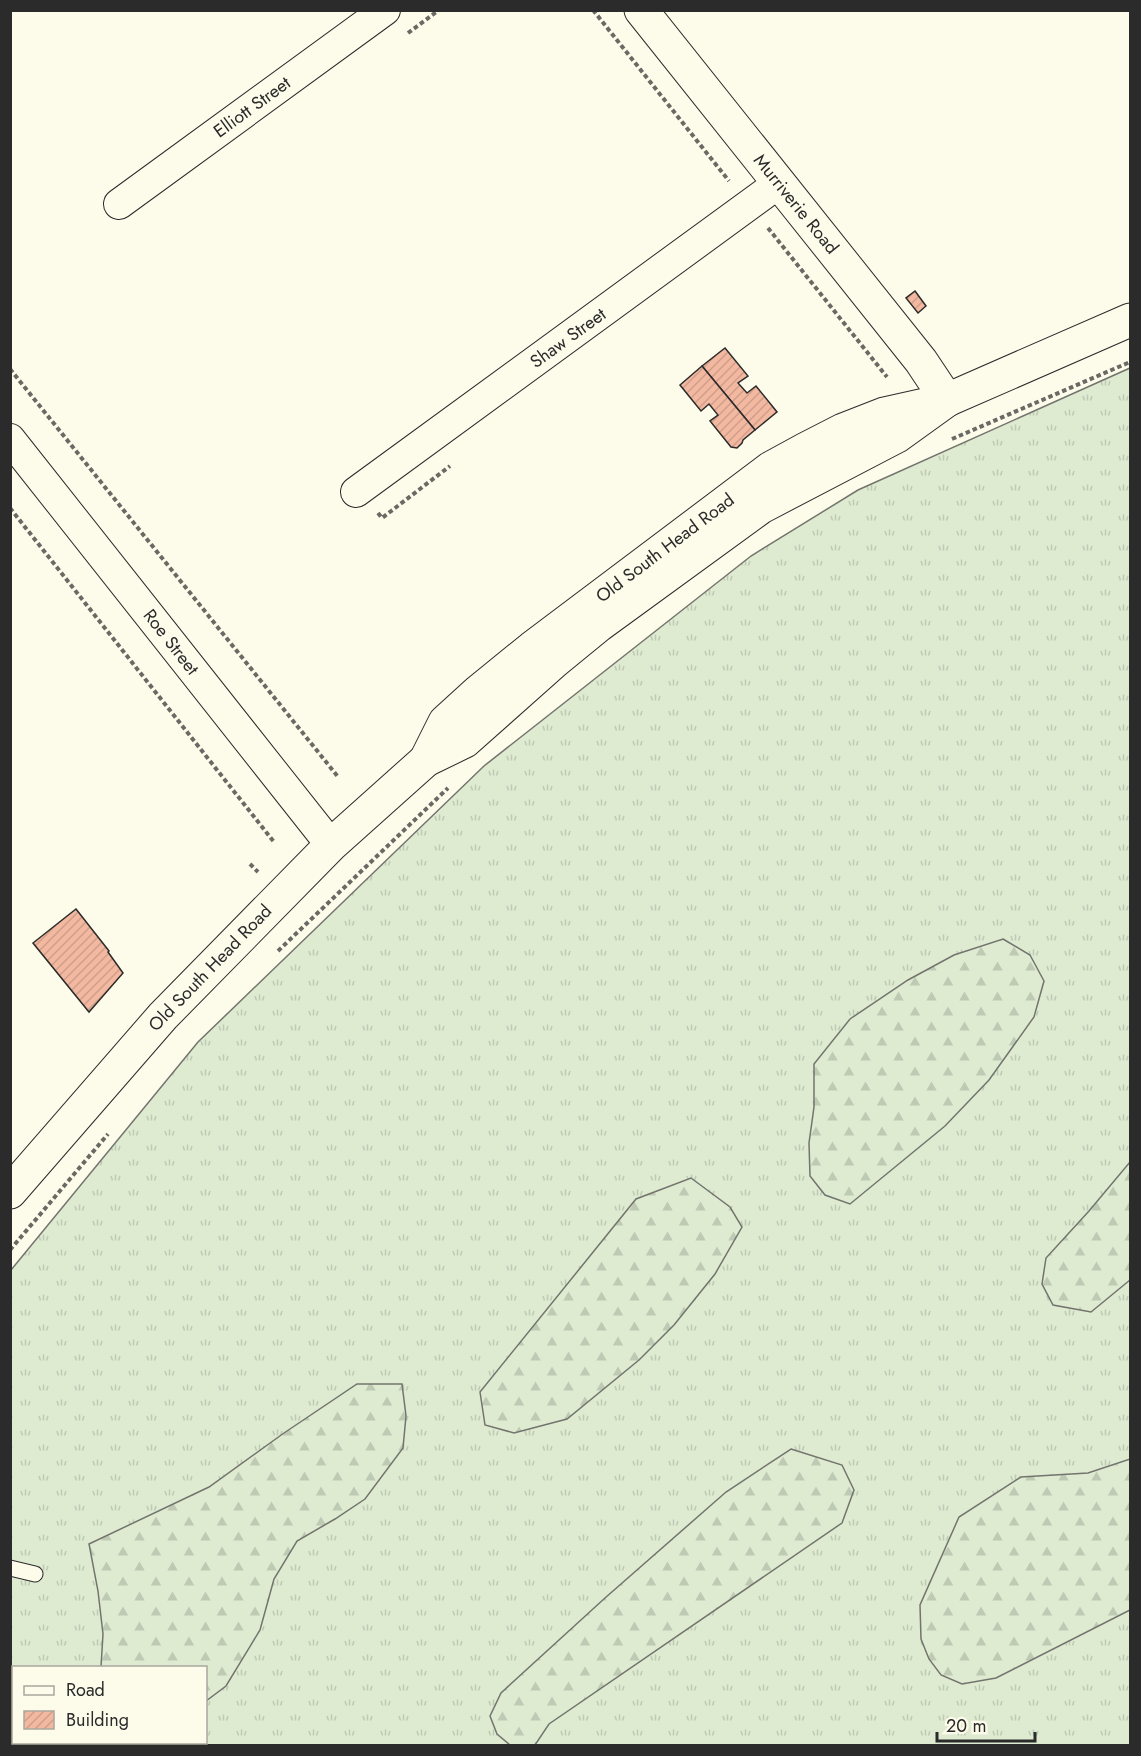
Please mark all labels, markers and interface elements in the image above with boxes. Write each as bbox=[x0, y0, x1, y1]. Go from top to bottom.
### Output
street label: Elliott Street bbox=[208, 70, 296, 144]
street label: Murriverie Road bbox=[747, 148, 845, 260]
street label: Shaw Street bbox=[525, 301, 612, 375]
street label: Old South Head Road bbox=[590, 487, 740, 609]
street label: Roe Street bbox=[137, 603, 206, 681]
street label: Old South Head Road bbox=[142, 899, 278, 1037]
legend bbox=[12, 1666, 207, 1744]
text: Road bbox=[66, 1677, 105, 1703]
scale bar bbox=[937, 1705, 1034, 1743]
text: Building bbox=[66, 1707, 129, 1733]
text: 20 m bbox=[946, 1713, 986, 1739]

